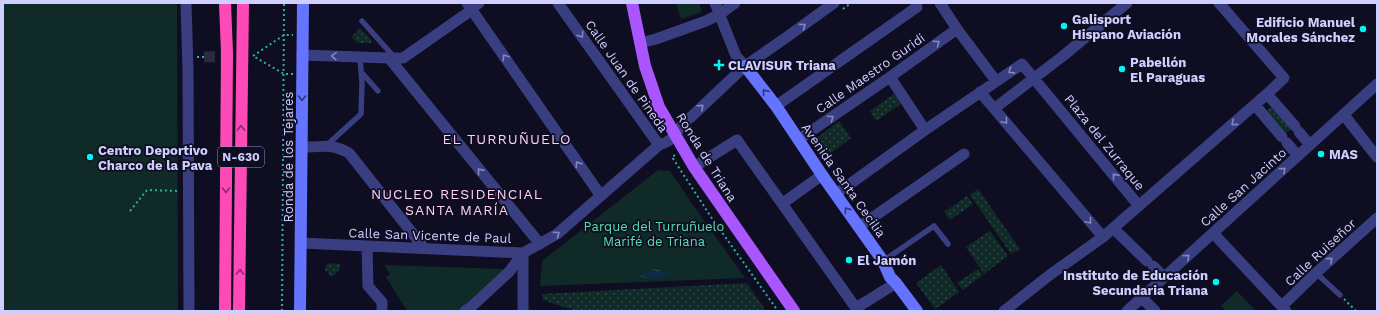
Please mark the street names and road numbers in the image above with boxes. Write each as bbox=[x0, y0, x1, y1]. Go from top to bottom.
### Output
street label: Calle Juan de Pineda bbox=[582, 17, 671, 136]
street label: Calle Maestro Guridi bbox=[813, 30, 928, 117]
street label: Ronda de los Tejares bbox=[281, 91, 296, 222]
street label: Plaza del Zurraque bbox=[1061, 91, 1148, 193]
street label: Ronda de Triana bbox=[673, 110, 740, 205]
street label: Avenida Santa Cecilia bbox=[798, 120, 889, 241]
street label: Calle San Jacinto bbox=[1197, 145, 1289, 230]
road number: N-630 bbox=[218, 147, 264, 167]
street label: Calle Ruiseñor bbox=[1282, 216, 1359, 289]
street label: Calle San Vicente de Paul bbox=[348, 225, 512, 246]

